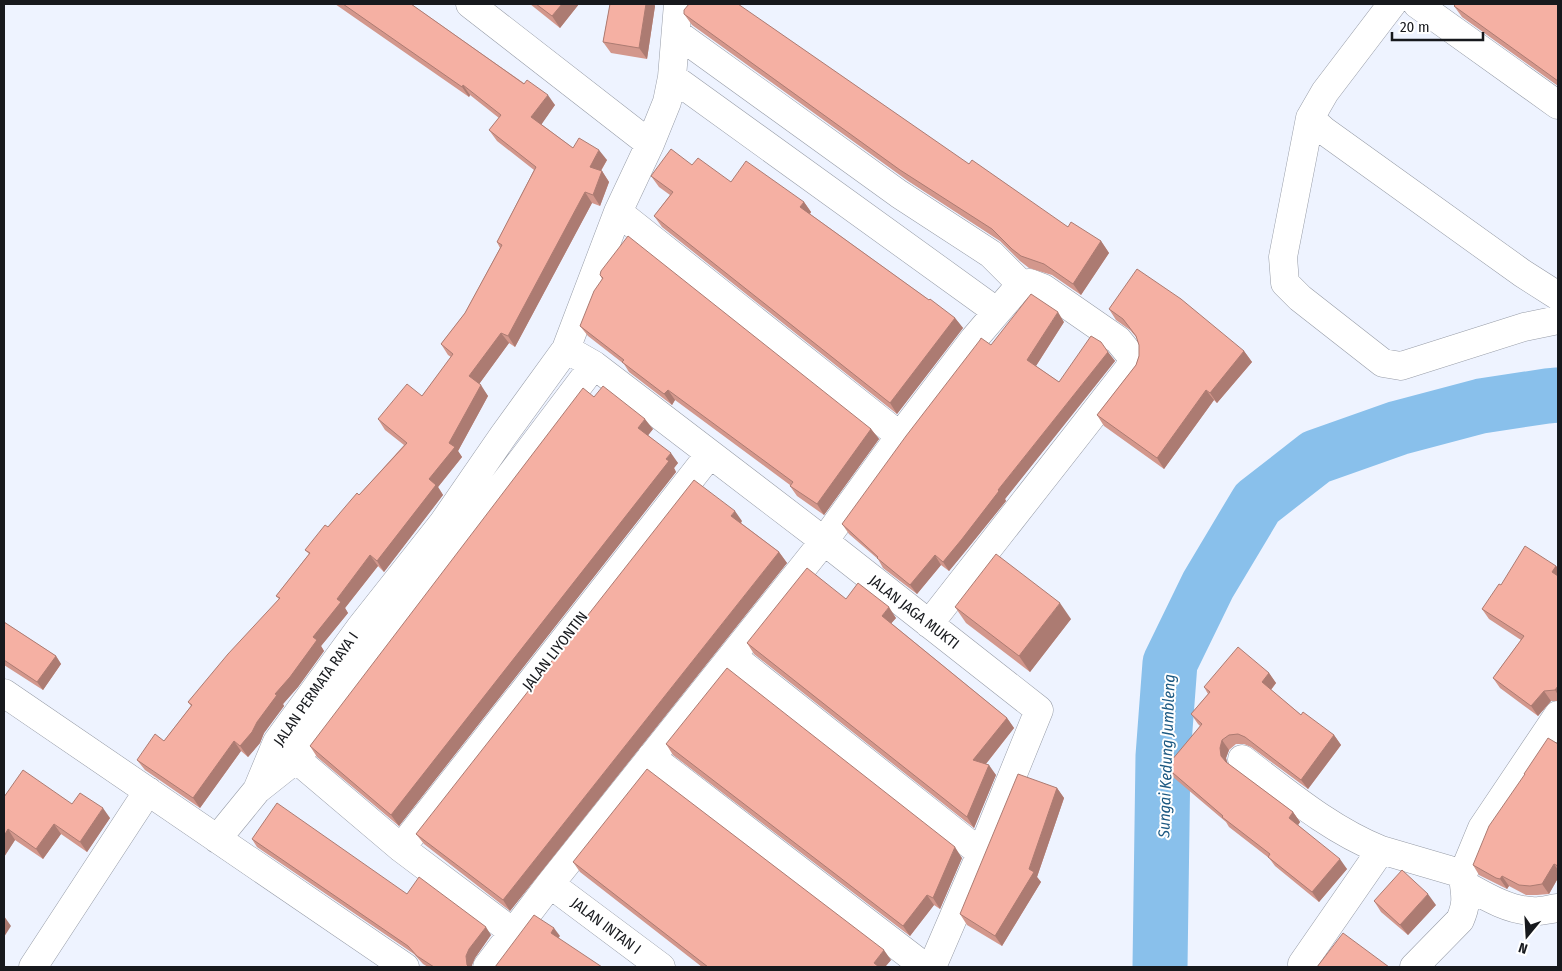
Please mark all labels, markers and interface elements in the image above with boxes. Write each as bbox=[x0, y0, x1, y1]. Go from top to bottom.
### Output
scale bar bbox=[1392, 10, 1483, 42]
text: 20 m bbox=[1400, 18, 1430, 36]
street label: JALAN JAGA MUKTI bbox=[865, 571, 963, 653]
street label: JALAN LIYONTIN bbox=[519, 608, 591, 694]
street label: JALAN PERMATA RAYA I bbox=[270, 629, 362, 749]
water label: Sungai Kedung Jumbleng bbox=[1154, 674, 1179, 839]
street label: JALAN INTAN I bbox=[568, 894, 644, 958]
north arrow bbox=[1502, 911, 1552, 961]
text: N bbox=[1517, 939, 1530, 957]

